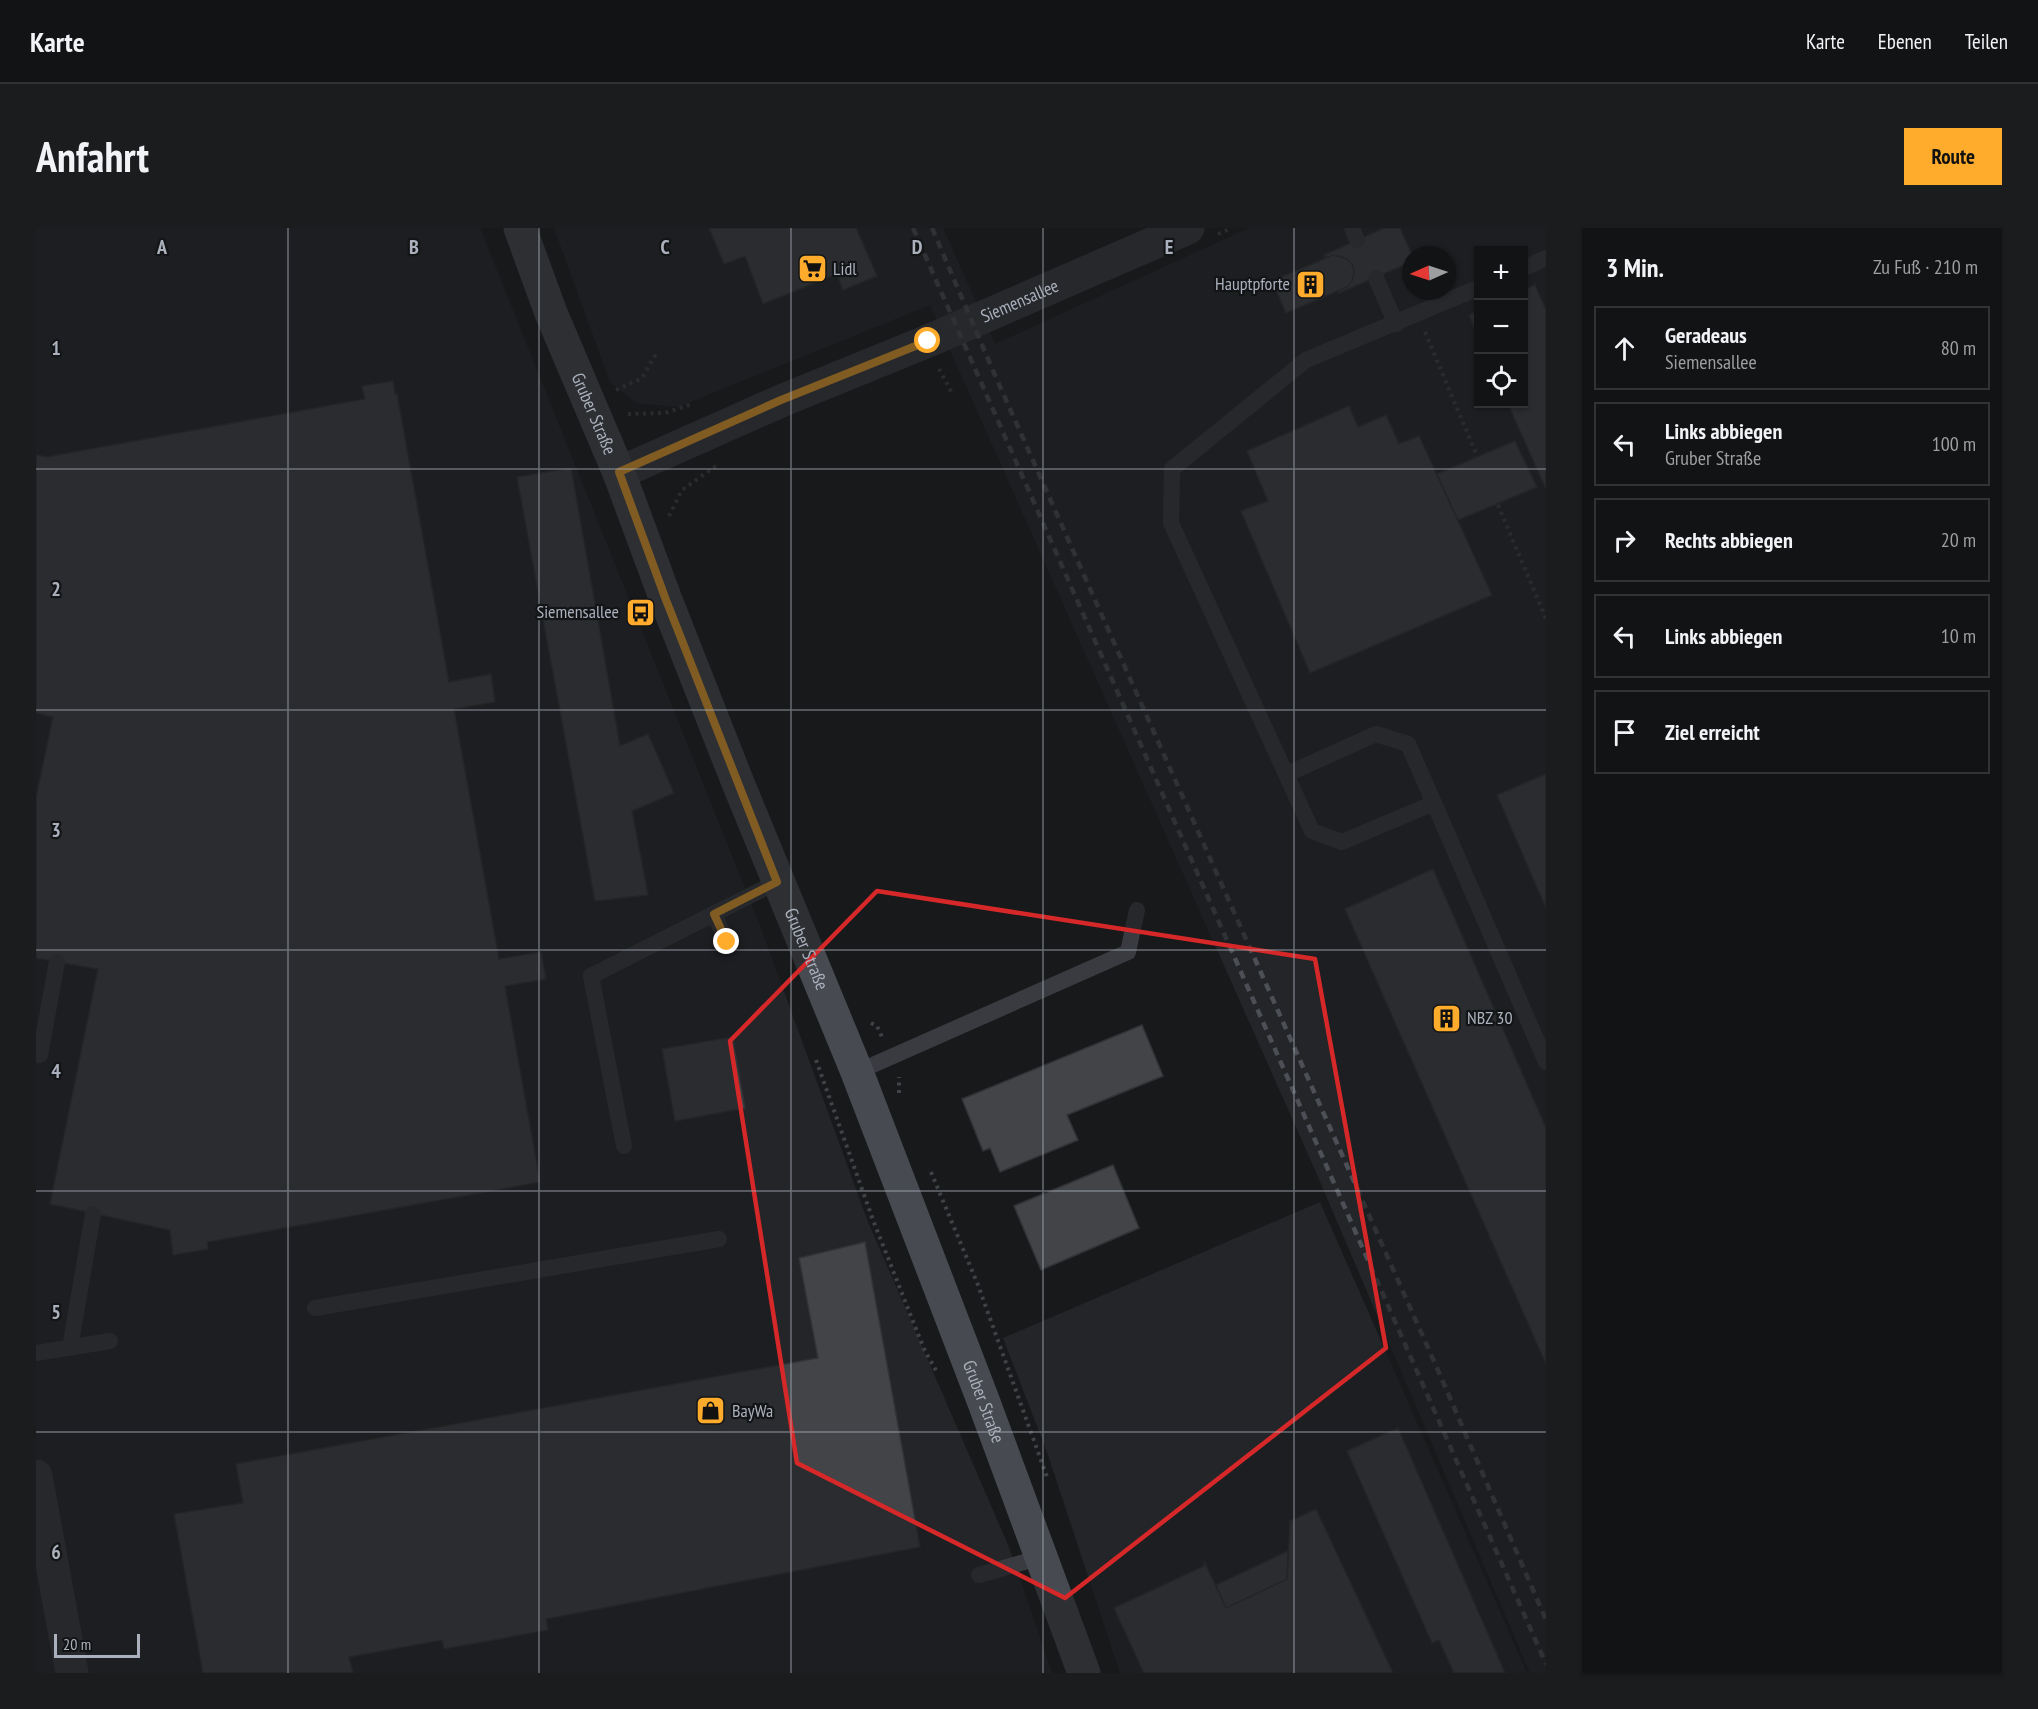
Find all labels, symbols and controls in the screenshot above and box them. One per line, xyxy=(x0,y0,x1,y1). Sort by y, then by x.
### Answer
text: Karte xyxy=(30,23,85,60)
text: Karte xyxy=(1806,28,1845,55)
text: Ebenen xyxy=(1878,28,1932,55)
text: Teilen xyxy=(1965,28,2008,55)
button: Route xyxy=(1904,128,2002,185)
text: Anfahrt xyxy=(36,129,149,184)
text: A xyxy=(156,234,168,260)
text: B xyxy=(409,234,419,260)
text: C xyxy=(660,234,670,260)
text: D xyxy=(912,234,923,260)
text: E xyxy=(1165,234,1173,260)
north arrow xyxy=(1402,246,1456,300)
map controls xyxy=(1474,246,1528,408)
button: + xyxy=(1474,246,1528,300)
text: 3 Min. xyxy=(1606,251,1664,284)
supermarket icon: Lidl xyxy=(796,253,828,285)
text: Zu Fuß · 210 m xyxy=(1873,254,1978,280)
place label: Lidl xyxy=(833,257,857,280)
building icon: Hauptpforte xyxy=(1295,268,1327,300)
place label: Hauptpforte xyxy=(1215,272,1290,295)
street label: Siemensallee xyxy=(977,274,1062,328)
button: − xyxy=(1474,300,1528,354)
text: Geradeaus xyxy=(1665,321,1747,349)
route start xyxy=(914,327,940,353)
icon: ahead xyxy=(1608,332,1641,365)
text: 1 xyxy=(51,335,61,361)
text: 80 m xyxy=(1941,335,1976,361)
text: Siemensallee xyxy=(1665,349,1757,375)
button: locate xyxy=(1474,354,1528,408)
street label: Gruber Straße xyxy=(567,369,622,458)
text: Links abbiegen xyxy=(1665,417,1782,445)
icon: left xyxy=(1608,428,1641,461)
text: 100 m xyxy=(1932,431,1976,457)
text: Gruber Straße xyxy=(1665,445,1761,471)
icon: right xyxy=(1608,524,1641,557)
text: Rechts abbiegen xyxy=(1665,526,1793,554)
text: 20 m xyxy=(1941,527,1976,553)
text: 2 xyxy=(51,576,61,602)
bus stop icon: Siemensallee xyxy=(624,596,656,628)
place label: Siemensallee xyxy=(537,600,619,623)
icon: left xyxy=(1608,620,1641,653)
text: Links abbiegen xyxy=(1665,622,1782,650)
text: 10 m xyxy=(1941,623,1976,649)
icon: arrive xyxy=(1608,716,1641,749)
text: Ziel erreicht xyxy=(1665,718,1760,746)
text: 3 xyxy=(51,817,61,843)
street label: Gruber Straße xyxy=(780,904,834,993)
route end xyxy=(713,928,739,954)
building icon: NBZ 30 xyxy=(1430,1002,1462,1034)
place label: NBZ 30 xyxy=(1467,1006,1513,1029)
text: 4 xyxy=(51,1058,61,1084)
text: 5 xyxy=(51,1299,61,1325)
street label: Gruber Straße xyxy=(958,1357,1010,1446)
shop icon: BayWa xyxy=(695,1395,727,1427)
place label: BayWa xyxy=(732,1399,773,1422)
text: 6 xyxy=(51,1539,61,1565)
scale bar xyxy=(54,1631,140,1658)
text: 20 m xyxy=(63,1634,91,1654)

